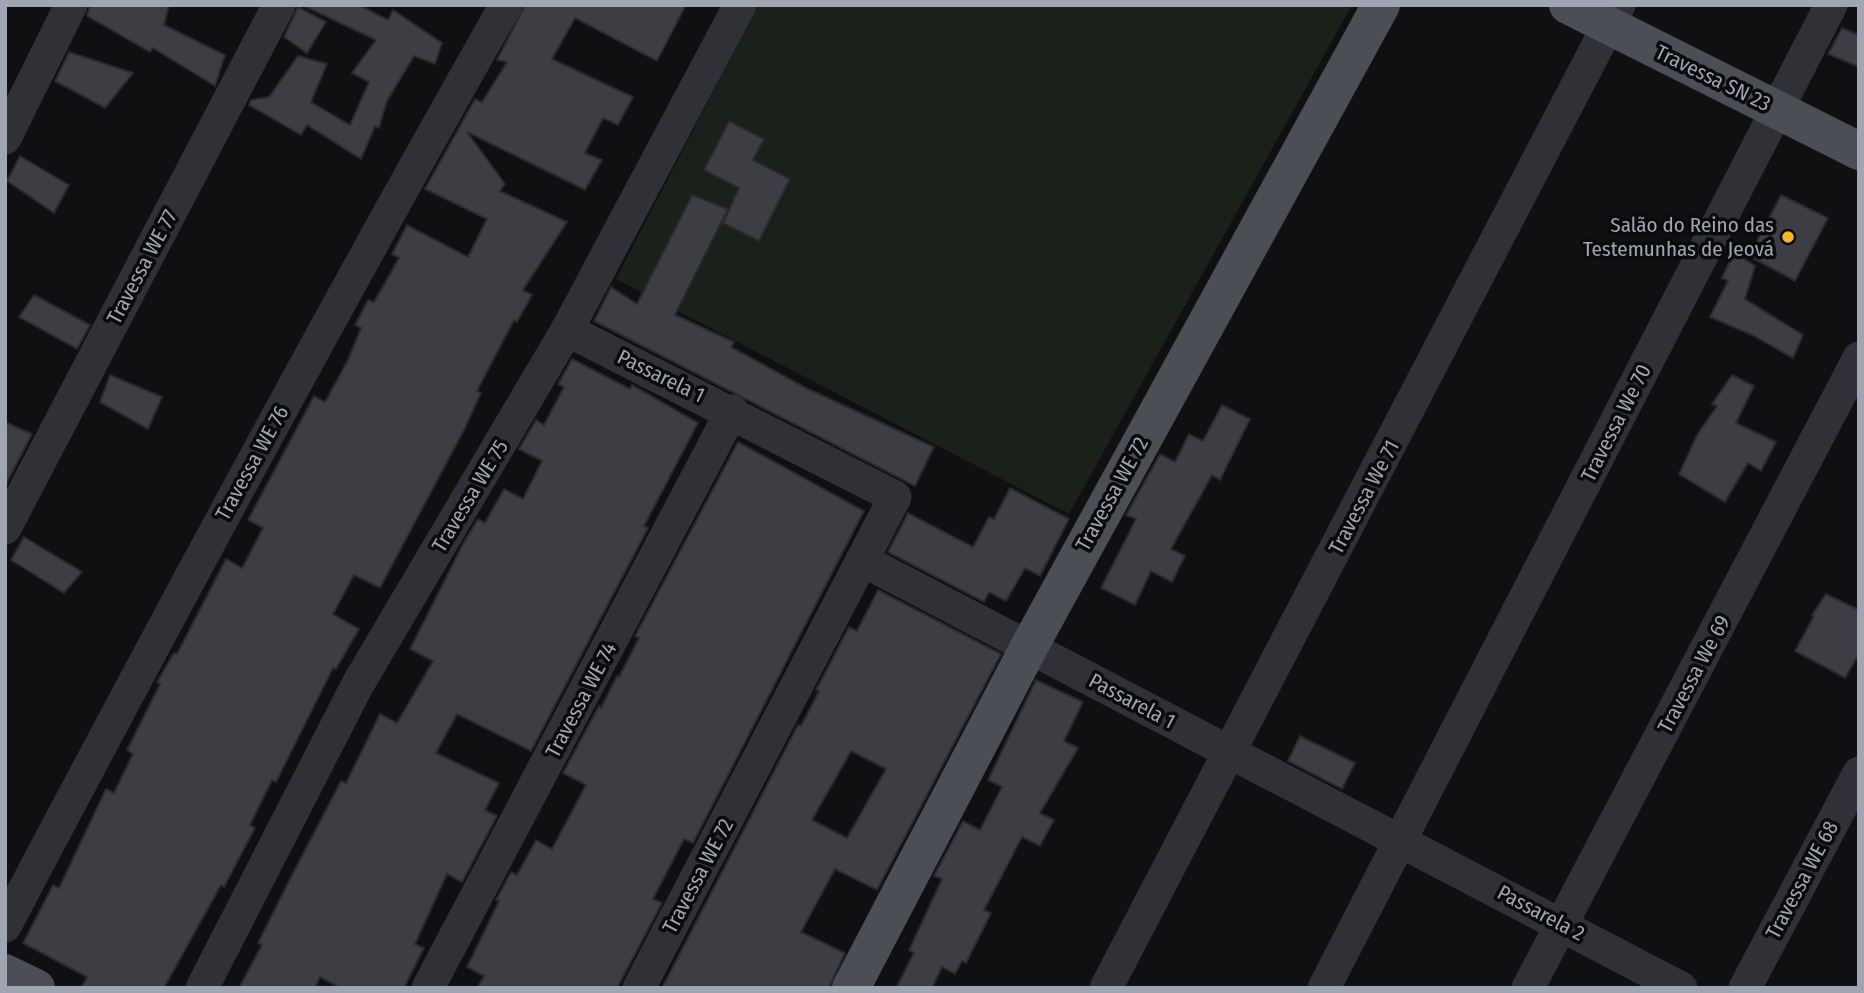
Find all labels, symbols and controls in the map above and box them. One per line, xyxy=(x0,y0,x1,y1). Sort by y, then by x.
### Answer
street label: Travessa SN 23 xyxy=(1651,39,1775,117)
street label: Travessa WE 77 xyxy=(101,205,183,329)
place label: Salão do Reino das Testemunhas de Jeová xyxy=(1583,212,1774,262)
marker: Salão do Reino das Testemunhas de Jeová xyxy=(1780,229,1796,245)
street label: Passarela 1 xyxy=(613,344,709,408)
street label: Travessa We 70 xyxy=(1575,360,1657,486)
street label: Travessa WE 76 xyxy=(210,401,294,525)
street label: Travessa WE 72 xyxy=(1070,432,1154,556)
street label: Travessa WE 75 xyxy=(426,435,514,557)
street label: Travessa We 71 xyxy=(1323,436,1405,558)
street label: Travessa We 69 xyxy=(1652,611,1736,737)
street label: Travessa WE 74 xyxy=(540,638,622,762)
street label: Passarela 1 xyxy=(1084,667,1180,735)
street label: Travessa WE 72 xyxy=(657,814,739,938)
street label: Travessa WE 68 xyxy=(1760,817,1844,943)
street label: Passarela 2 xyxy=(1493,879,1589,947)

